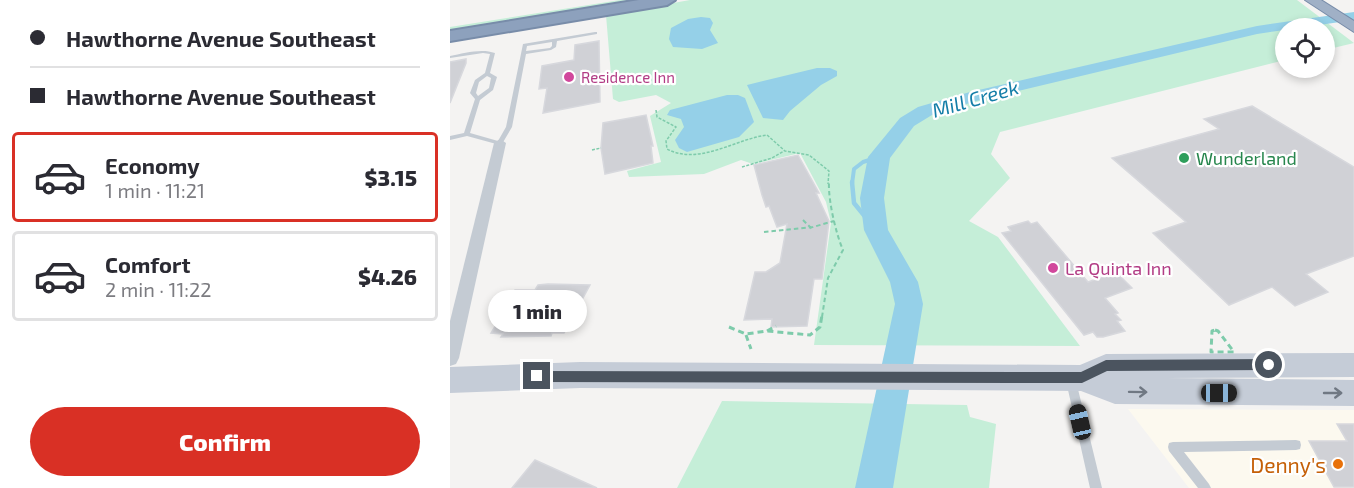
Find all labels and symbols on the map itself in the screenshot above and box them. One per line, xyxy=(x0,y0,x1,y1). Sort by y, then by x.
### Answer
place label: Residence Inn xyxy=(581,68,675,86)
marker: Residence Inn xyxy=(562,70,576,84)
water label: Mill Creek xyxy=(929,74,1021,122)
place label: Wunderland xyxy=(1196,147,1297,169)
marker: Wunderland xyxy=(1177,151,1191,165)
place label: La Quinta Inn xyxy=(1065,257,1172,279)
marker: La Quinta Inn xyxy=(1046,261,1060,275)
callout: 1 min xyxy=(488,289,586,331)
route start xyxy=(1255,351,1282,378)
route end xyxy=(523,362,550,389)
car xyxy=(1201,384,1237,402)
one-way arrow xyxy=(1127,386,1147,397)
one-way arrow xyxy=(1322,387,1342,399)
car xyxy=(1067,402,1093,442)
place label: Denny's xyxy=(1250,452,1326,477)
marker: Denny's xyxy=(1331,457,1345,471)

